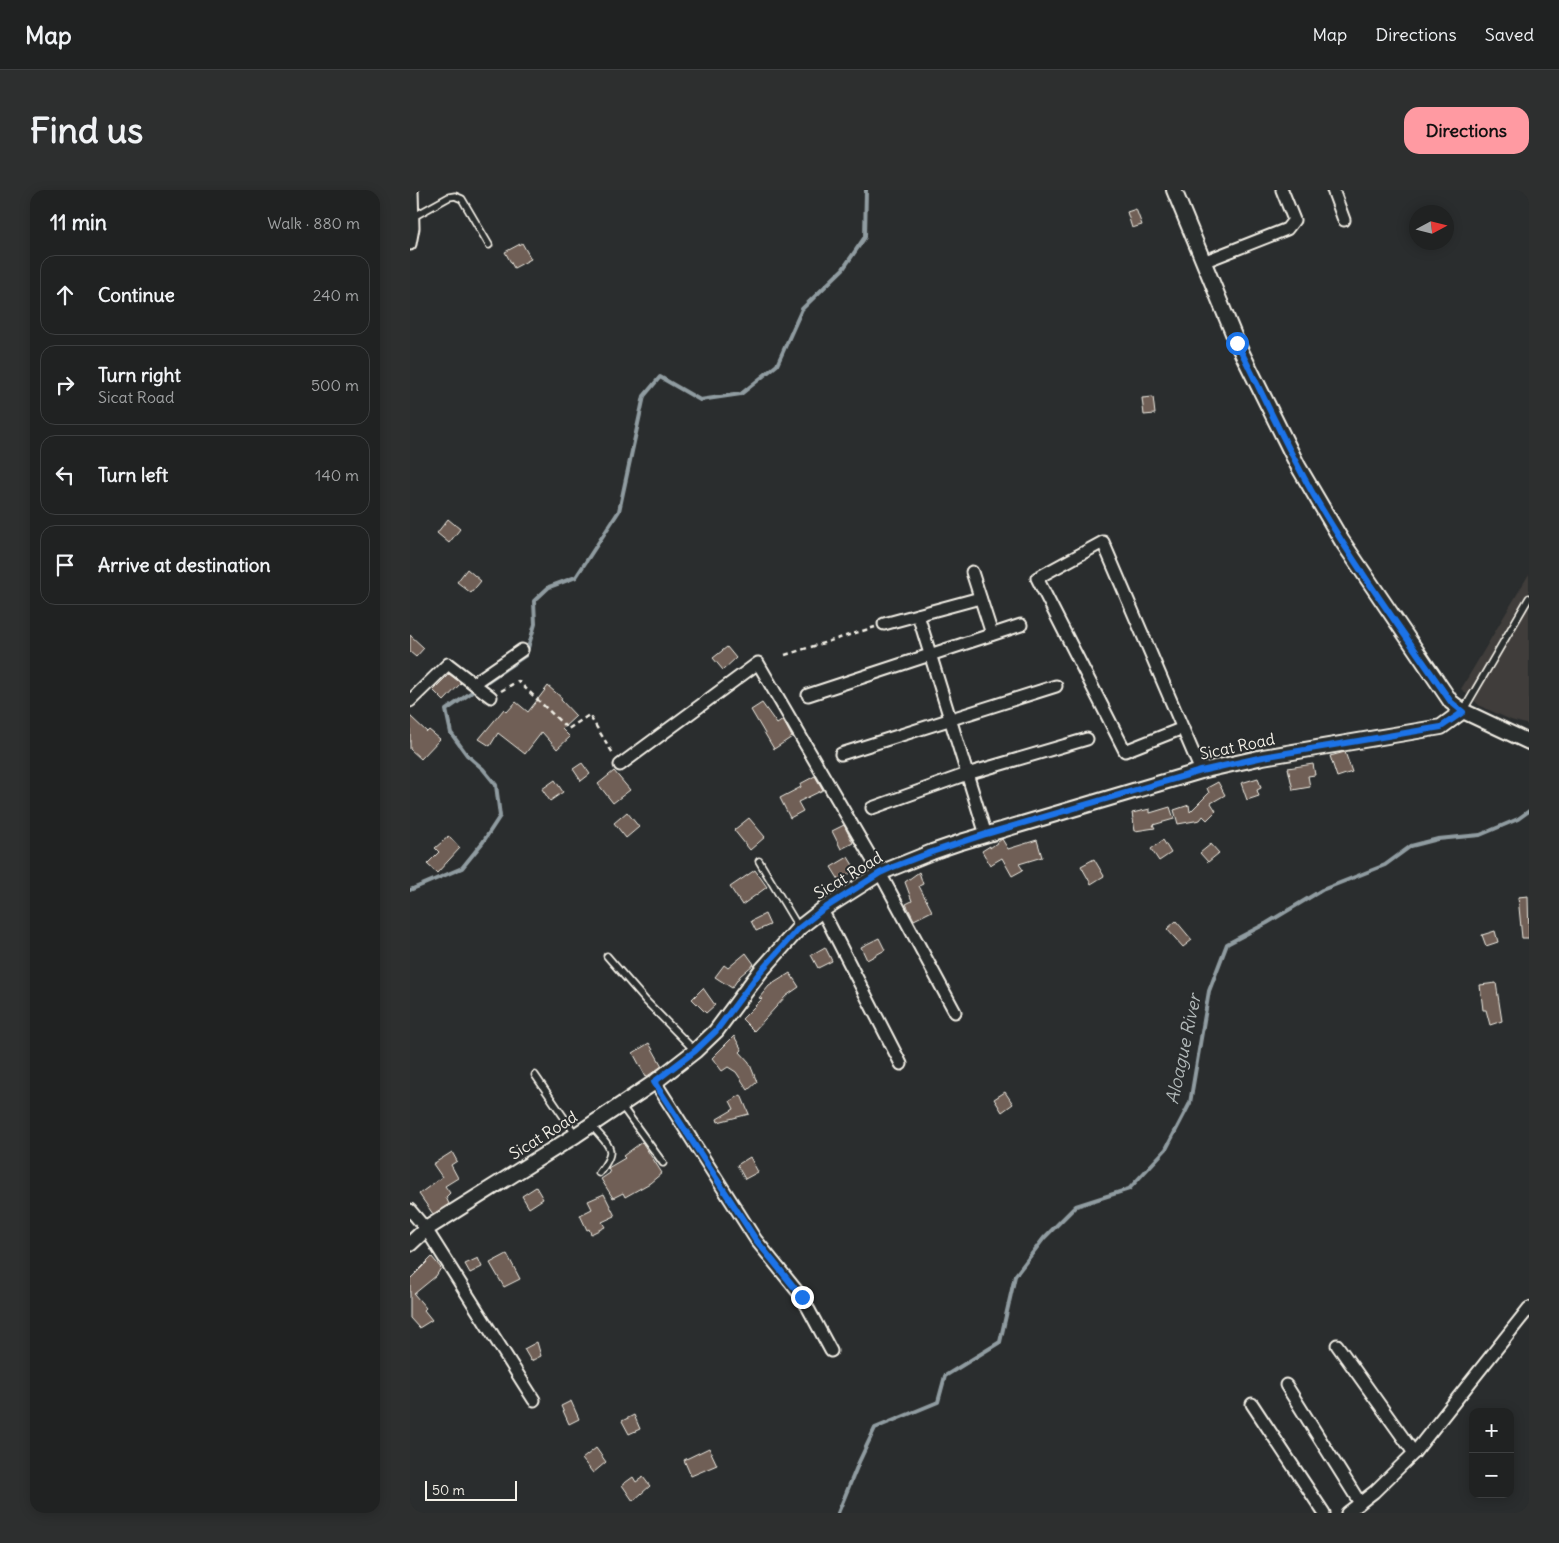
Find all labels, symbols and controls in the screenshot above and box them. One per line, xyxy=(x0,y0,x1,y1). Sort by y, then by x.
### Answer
text: Map xyxy=(25,20,72,50)
text: Map xyxy=(1312,23,1347,46)
text: Directions xyxy=(1375,23,1457,46)
text: Saved xyxy=(1485,23,1534,46)
button: Directions xyxy=(1404,107,1529,154)
text: Find us xyxy=(30,108,143,152)
north arrow xyxy=(1409,205,1454,250)
text: 11 min xyxy=(50,209,107,236)
text: Walk · 880 m xyxy=(267,213,360,233)
icon: ahead xyxy=(51,281,79,309)
text: Continue xyxy=(98,283,175,307)
text: 240 m xyxy=(313,285,359,305)
route start xyxy=(1226,332,1249,355)
text: Turn right xyxy=(98,363,181,387)
icon: right xyxy=(51,371,79,399)
text: 500 m xyxy=(311,375,359,395)
text: Sicat Road xyxy=(98,387,174,407)
icon: left xyxy=(51,461,79,489)
text: Turn left xyxy=(98,463,168,487)
text: 140 m xyxy=(315,465,359,485)
icon: arrive xyxy=(51,551,79,579)
text: Arrive at destination xyxy=(98,553,271,577)
street label: Sicat Road xyxy=(1198,728,1276,764)
street label: Sicat Road xyxy=(810,847,886,903)
water label: Aloague River xyxy=(1160,989,1206,1106)
street label: Sicat Road xyxy=(505,1106,581,1164)
route end xyxy=(791,1286,814,1309)
map controls xyxy=(1469,1408,1514,1498)
button: + xyxy=(1469,1408,1514,1453)
button: − xyxy=(1469,1453,1514,1498)
scale bar xyxy=(425,1478,518,1501)
text: 50 m xyxy=(432,1481,465,1499)

